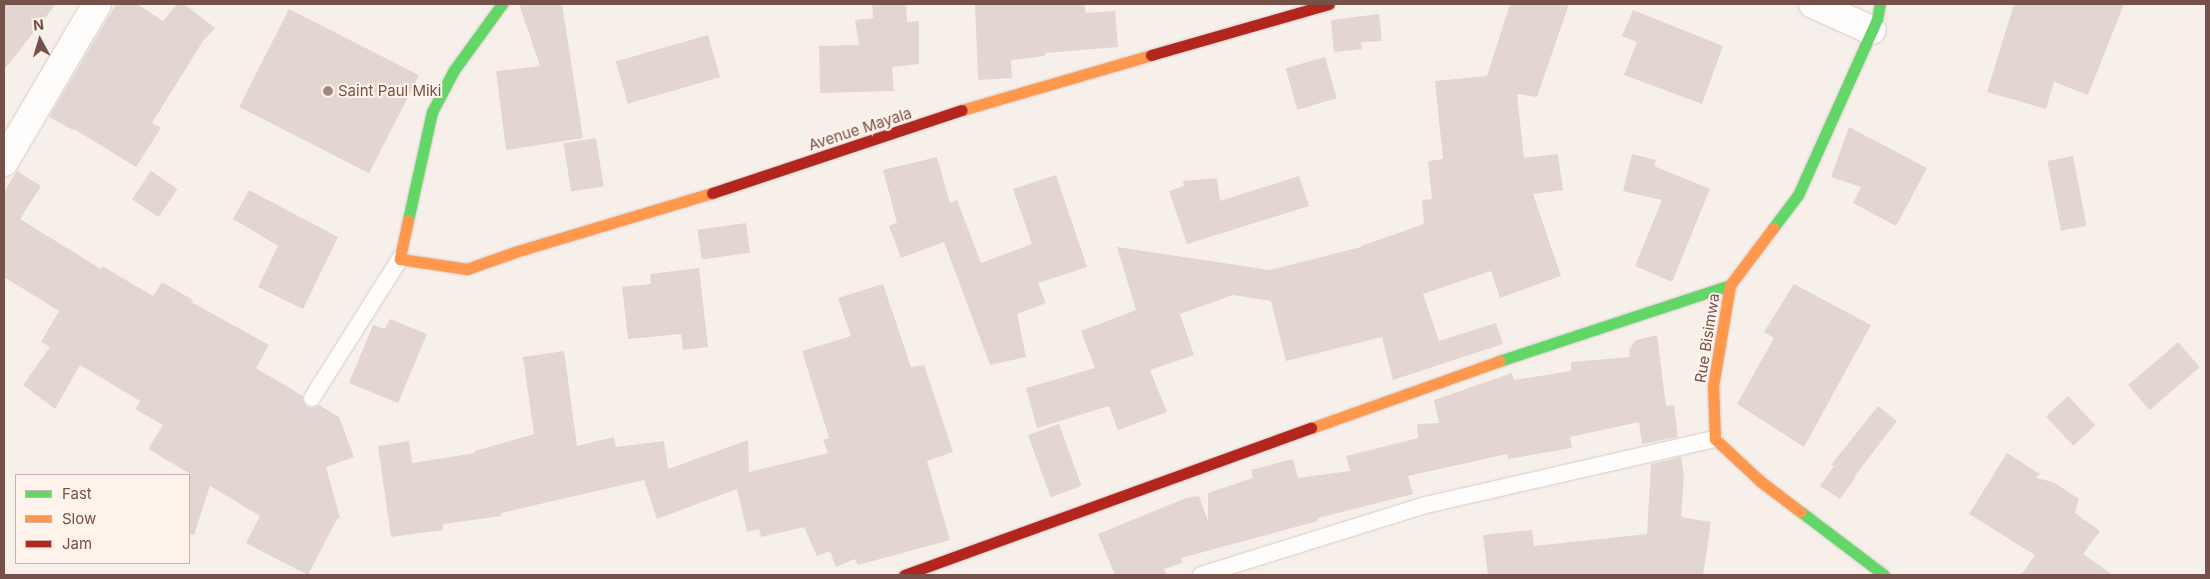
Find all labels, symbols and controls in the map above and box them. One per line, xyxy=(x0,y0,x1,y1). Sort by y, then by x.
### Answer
north arrow xyxy=(15,15,65,65)
text: N xyxy=(32,16,45,34)
place label: Saint Paul Miki xyxy=(338,82,441,100)
marker: Saint Paul Miki xyxy=(322,85,334,97)
street label: Avenue Mayala xyxy=(806,104,914,154)
street label: Rue Bisimwa xyxy=(1691,292,1723,384)
legend xyxy=(15,474,190,564)
text: Fast xyxy=(62,484,92,503)
text: Slow xyxy=(62,509,96,528)
text: Jam xyxy=(62,534,92,553)

